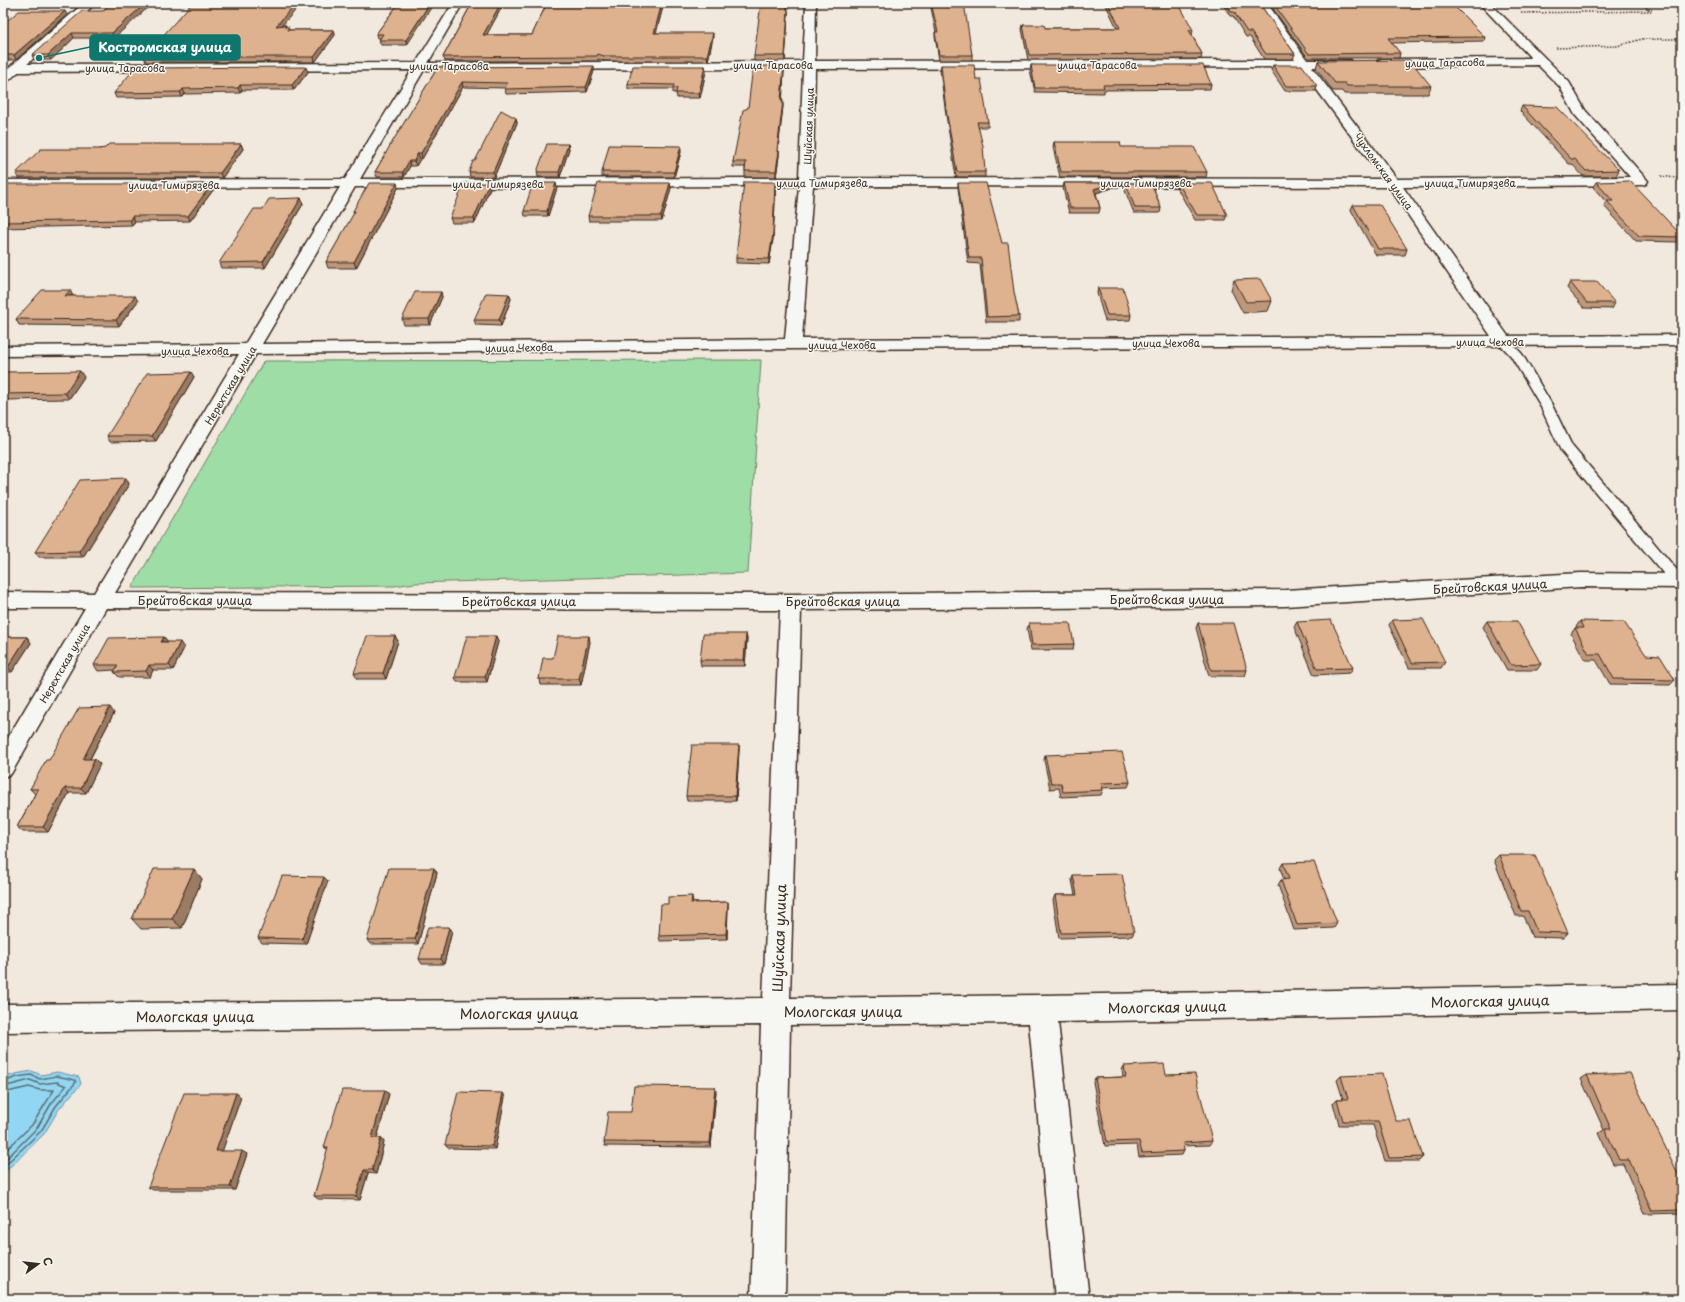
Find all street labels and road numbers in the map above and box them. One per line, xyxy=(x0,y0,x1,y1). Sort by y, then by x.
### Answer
street label: улица Тарасова xyxy=(1405,54,1486,70)
street label: улица Тарасова xyxy=(733,57,814,72)
street label: улица Тарасова xyxy=(1057,57,1138,72)
street label: улица Тарасова xyxy=(409,58,490,73)
street label: улица Тарасова xyxy=(85,60,166,75)
street label: Шуйская улица xyxy=(799,86,817,165)
street label: Чухломская улица xyxy=(1350,129,1417,214)
street label: улица Тимирязева xyxy=(776,175,869,190)
street label: улица Тимирязева xyxy=(1100,175,1193,190)
street label: улица Тимирязева xyxy=(1424,175,1517,190)
street label: улица Тимирязева xyxy=(452,176,545,191)
street label: улица Тимирязева xyxy=(128,177,221,192)
street label: улица Чехова xyxy=(1456,334,1525,349)
street label: улица Чехова xyxy=(1132,335,1201,350)
street label: улица Чехова xyxy=(808,337,877,352)
street label: улица Чехова xyxy=(485,339,554,355)
street label: Нерехтская улица xyxy=(200,342,260,427)
street label: улица Чехова xyxy=(161,343,230,358)
street label: Брейтовская улица xyxy=(1432,574,1548,598)
street label: Брейтовская улица xyxy=(1110,590,1225,608)
street label: Брейтовская улица xyxy=(138,591,253,609)
street label: Брейтовская улица xyxy=(462,592,577,610)
street label: Брейтовская улица xyxy=(786,592,901,610)
street label: Нерехтская улица xyxy=(35,620,93,706)
street label: Шуйская улица xyxy=(767,883,791,992)
street label: Мологская улица xyxy=(1430,989,1550,1013)
street label: Мологская улица xyxy=(1107,995,1227,1019)
street label: Мологская улица xyxy=(784,1001,903,1022)
street label: Мологская улица xyxy=(460,1003,579,1024)
street label: Мологская улица xyxy=(136,1006,255,1027)

